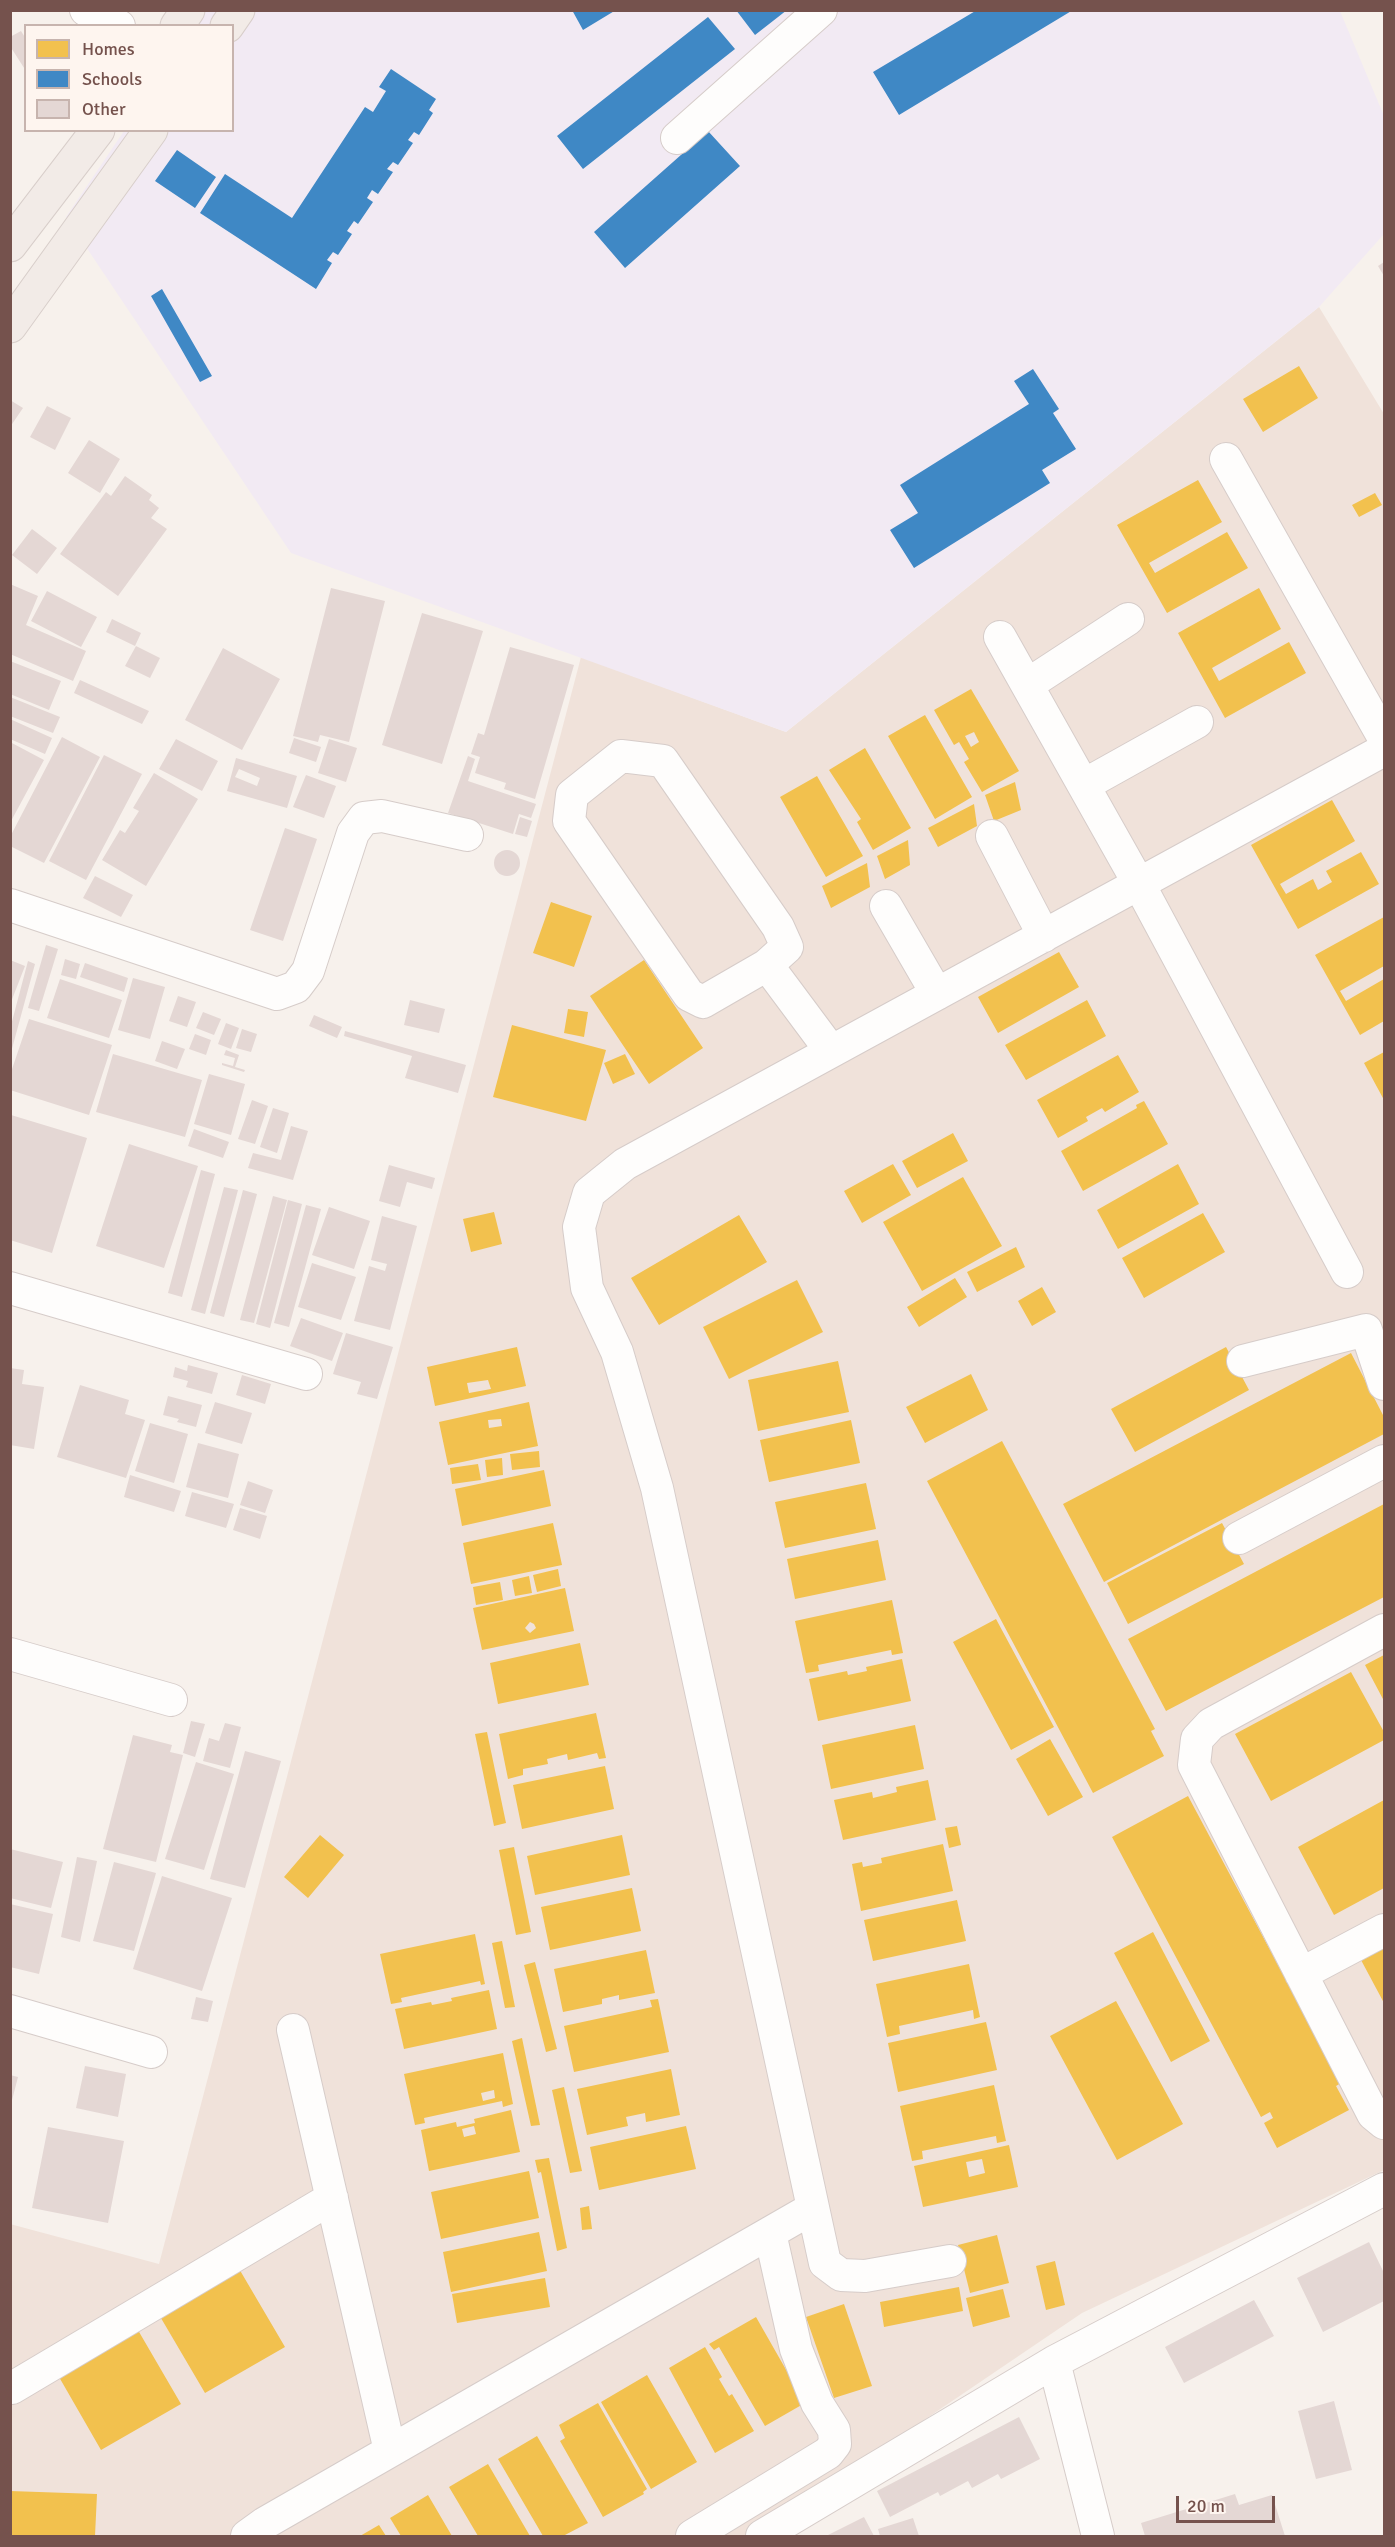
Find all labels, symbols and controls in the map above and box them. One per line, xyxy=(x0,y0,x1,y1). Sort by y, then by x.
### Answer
legend xyxy=(24,24,234,132)
text: Homes xyxy=(82,38,135,60)
text: Schools xyxy=(82,68,142,90)
text: Other xyxy=(82,98,126,120)
scale bar xyxy=(1179,2484,1278,2522)
text: 20 m xyxy=(1187,2495,1225,2517)

